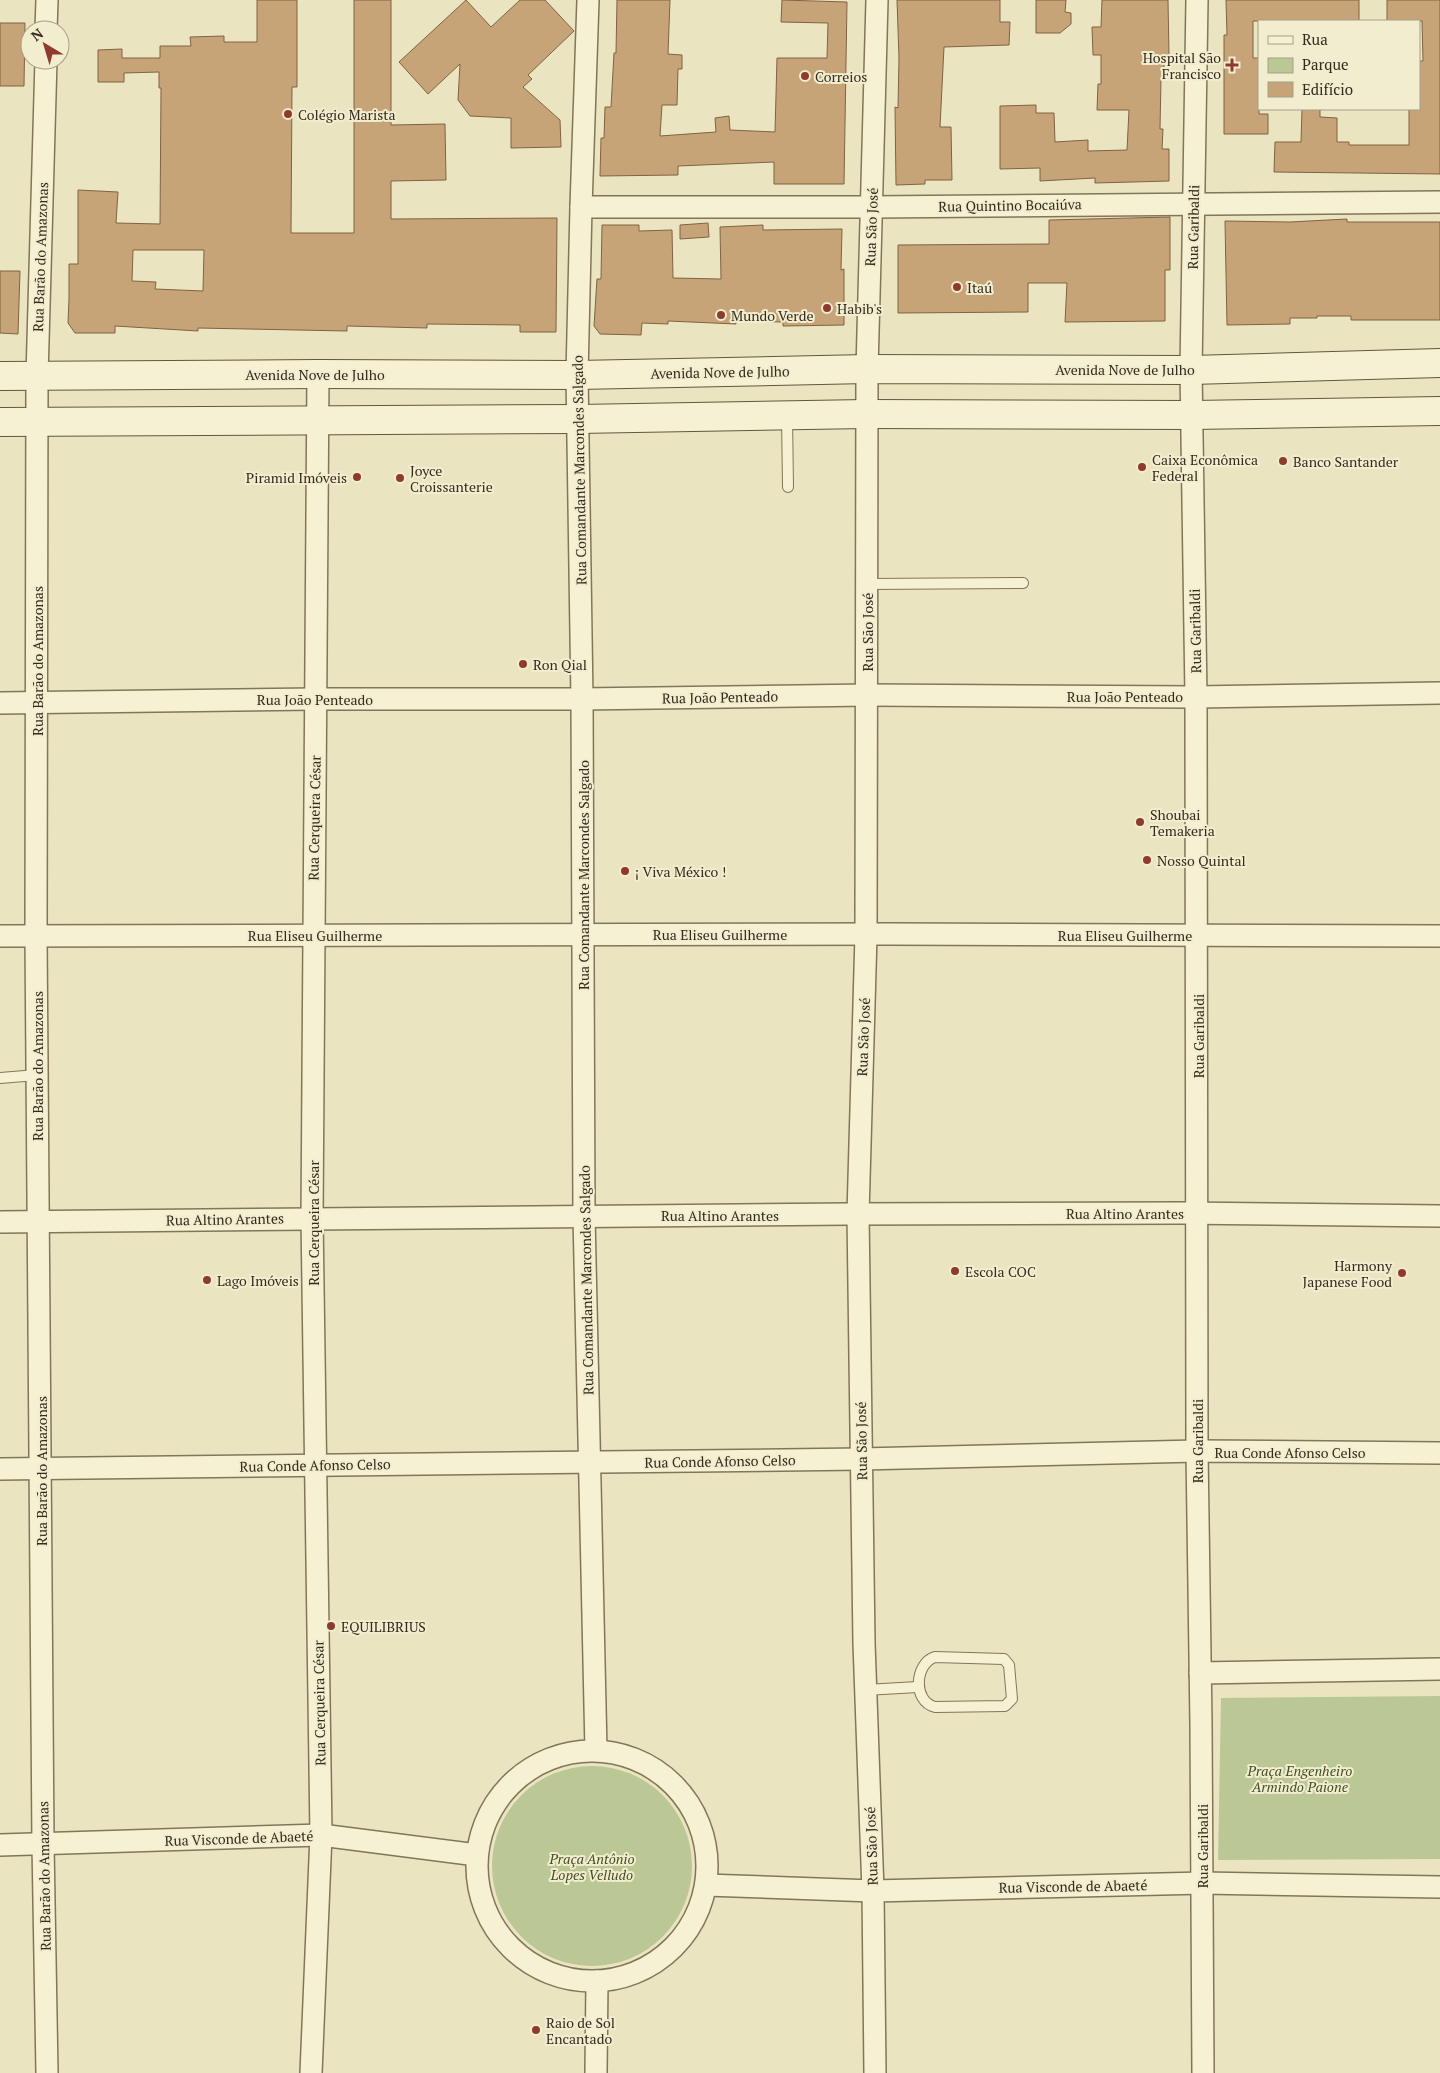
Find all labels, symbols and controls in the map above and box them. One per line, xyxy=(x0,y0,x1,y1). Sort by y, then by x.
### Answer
north arrow xyxy=(20,20,70,70)
legend xyxy=(1258,20,1420,110)
text: N xyxy=(27,23,47,45)
text: Rua xyxy=(1302,29,1328,49)
place label: Hospital São Francisco xyxy=(1143,48,1221,83)
text: Parque xyxy=(1302,54,1349,74)
marker: Hospital São Francisco xyxy=(1225,58,1239,72)
place label: Correios xyxy=(815,67,867,86)
marker: Correios xyxy=(799,70,811,82)
text: Edifício xyxy=(1302,79,1353,99)
place label: Colégio Marista xyxy=(298,105,396,124)
marker: Colégio Marista xyxy=(282,108,294,120)
street label: Rua Barão do Amazonas xyxy=(28,182,52,332)
street label: Rua Garibaldi xyxy=(1183,185,1203,269)
street label: Rua São José xyxy=(860,187,882,267)
street label: Rua Quintino Bocaiúva xyxy=(938,194,1082,216)
place label: Itaú xyxy=(967,278,992,297)
marker: Itaú xyxy=(951,281,963,293)
place label: Habib's xyxy=(837,299,882,318)
marker: Habib's xyxy=(821,302,833,314)
place label: Mundo Verde xyxy=(731,306,814,325)
marker: Mundo Verde xyxy=(715,309,727,321)
street label: Rua Comandante Marcondes Salgado xyxy=(567,355,591,585)
street label: Avenida Nove de Julho xyxy=(1055,360,1195,379)
street label: Avenida Nove de Julho xyxy=(650,361,790,383)
street label: Avenida Nove de Julho xyxy=(245,365,385,384)
place label: Caixa Econômica Federal xyxy=(1152,450,1258,485)
place label: Banco Santander xyxy=(1293,452,1399,471)
marker: Banco Santander xyxy=(1277,455,1289,467)
place label: Joyce Croissanterie xyxy=(410,461,493,496)
marker: Caixa Econômica Federal xyxy=(1136,461,1148,473)
place label: Piramid Imóveis xyxy=(246,468,347,487)
marker: Piramid Imóveis xyxy=(351,471,363,483)
marker: Joyce Croissanterie xyxy=(394,472,406,484)
street label: Rua Barão do Amazonas xyxy=(28,586,47,736)
street label: Rua Garibaldi xyxy=(1185,589,1205,673)
street label: Rua São José xyxy=(858,593,877,671)
place label: Ron Qial xyxy=(533,655,587,674)
marker: Ron Qial xyxy=(517,658,529,670)
street label: Rua João Penteado xyxy=(662,686,779,708)
street label: Rua João Penteado xyxy=(1067,687,1183,706)
street label: Rua João Penteado xyxy=(257,690,373,709)
street label: Rua Cerqueira César xyxy=(303,754,325,881)
street label: Rua Comandante Marcondes Salgado xyxy=(574,760,593,990)
place label: Shoubai Temakeria xyxy=(1150,805,1215,840)
marker: Shoubai Temakeria xyxy=(1134,816,1146,828)
place label: Nosso Quintal xyxy=(1157,851,1246,870)
marker: Nosso Quintal xyxy=(1141,854,1153,866)
place label: ¡ Viva México ! xyxy=(635,862,726,881)
marker: ¡ Viva México ! xyxy=(619,865,631,877)
street label: Rua Eliseu Guilherme xyxy=(653,925,787,944)
street label: Rua Eliseu Guilherme xyxy=(248,926,382,945)
street label: Rua Eliseu Guilherme xyxy=(1058,926,1192,945)
street label: Rua Barão do Amazonas xyxy=(28,991,47,1141)
street label: Rua Garibaldi xyxy=(1189,994,1208,1078)
street label: Rua São José xyxy=(852,997,874,1077)
street label: Rua Cerqueira César xyxy=(304,1160,323,1286)
street label: Rua Comandante Marcondes Salgado xyxy=(574,1165,598,1395)
street label: Rua Altino Arantes xyxy=(1066,1204,1184,1223)
street label: Rua Altino Arantes xyxy=(661,1206,779,1225)
street label: Rua Altino Arantes xyxy=(166,1208,284,1230)
place label: Harmony Japanese Food xyxy=(1302,1256,1393,1291)
place label: Escola COC xyxy=(965,1262,1036,1281)
marker: Escola COC xyxy=(949,1265,961,1277)
marker: Harmony Japanese Food xyxy=(1396,1267,1408,1279)
place label: Lago Imóveis xyxy=(217,1271,299,1290)
marker: Lago Imóveis xyxy=(201,1274,213,1286)
street label: Rua Barão do Amazonas xyxy=(32,1396,51,1546)
street label: Rua Garibaldi xyxy=(1188,1399,1207,1483)
street label: Rua São José xyxy=(851,1401,871,1481)
street label: Rua Conde Afonso Celso xyxy=(1214,1443,1366,1462)
street label: Rua Conde Afonso Celso xyxy=(644,1450,796,1472)
street label: Rua Conde Afonso Celso xyxy=(239,1454,391,1476)
place label: EQUILIBRIUS xyxy=(341,1617,426,1636)
marker: EQUILIBRIUS xyxy=(325,1620,337,1632)
street label: Rua Cerqueira César xyxy=(308,1639,330,1766)
park label: Praça Engenheiro Armindo Paione xyxy=(1247,1761,1352,1796)
street label: Rua Barão do Amazonas xyxy=(33,1801,55,1951)
street label: Rua Garibaldi xyxy=(1193,1804,1212,1888)
street label: Rua São José xyxy=(860,1806,882,1886)
street label: Rua Visconde de Abaeté xyxy=(164,1826,314,1850)
park label: Praça Antônio Lopes Velludo xyxy=(548,1849,635,1884)
street label: Rua Visconde de Abaeté xyxy=(998,1875,1148,1897)
place label: Raio de Sol Encantado xyxy=(546,2013,615,2048)
marker: Raio de Sol Encantado xyxy=(530,2024,542,2036)

